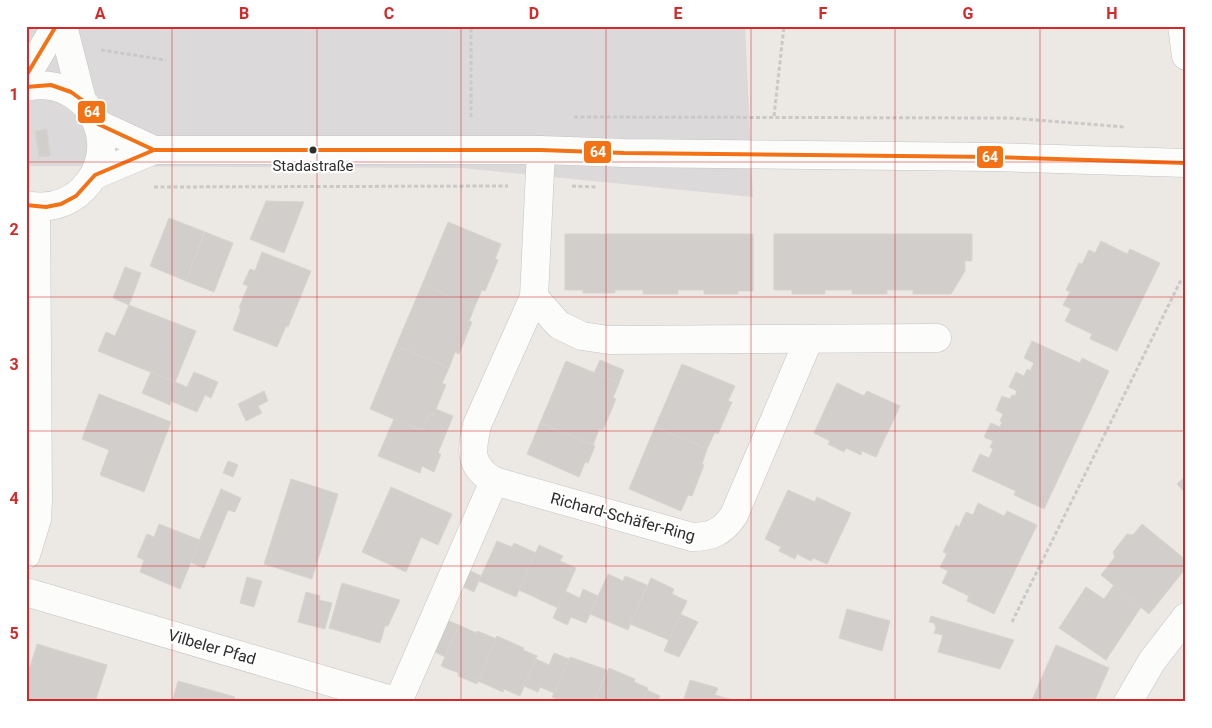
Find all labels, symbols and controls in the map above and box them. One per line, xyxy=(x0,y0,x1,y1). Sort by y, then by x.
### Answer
text: A xyxy=(95,4,106,23)
text: B xyxy=(239,4,249,23)
text: C xyxy=(384,4,394,23)
text: D xyxy=(529,4,539,23)
text: E xyxy=(674,4,683,23)
text: F xyxy=(819,4,828,23)
text: G xyxy=(963,4,974,23)
text: H xyxy=(1106,4,1118,23)
text: 1 xyxy=(9,85,19,104)
line badge: 64 xyxy=(77,100,106,124)
text: 64 xyxy=(84,104,100,120)
line badge: 64 xyxy=(583,140,612,164)
text: 64 xyxy=(590,144,606,160)
marker: Stadastraße xyxy=(308,145,318,155)
line badge: 64 xyxy=(976,145,1004,169)
text: 64 xyxy=(982,149,998,165)
place label: Stadastraße xyxy=(272,157,354,175)
text: 2 xyxy=(9,220,19,239)
text: 3 xyxy=(9,355,19,374)
text: 4 xyxy=(9,489,19,508)
street label: Richard-Schäfer-Ring xyxy=(549,489,697,545)
text: 5 xyxy=(9,624,19,643)
street label: Vilbeler Pfad xyxy=(166,625,258,669)

